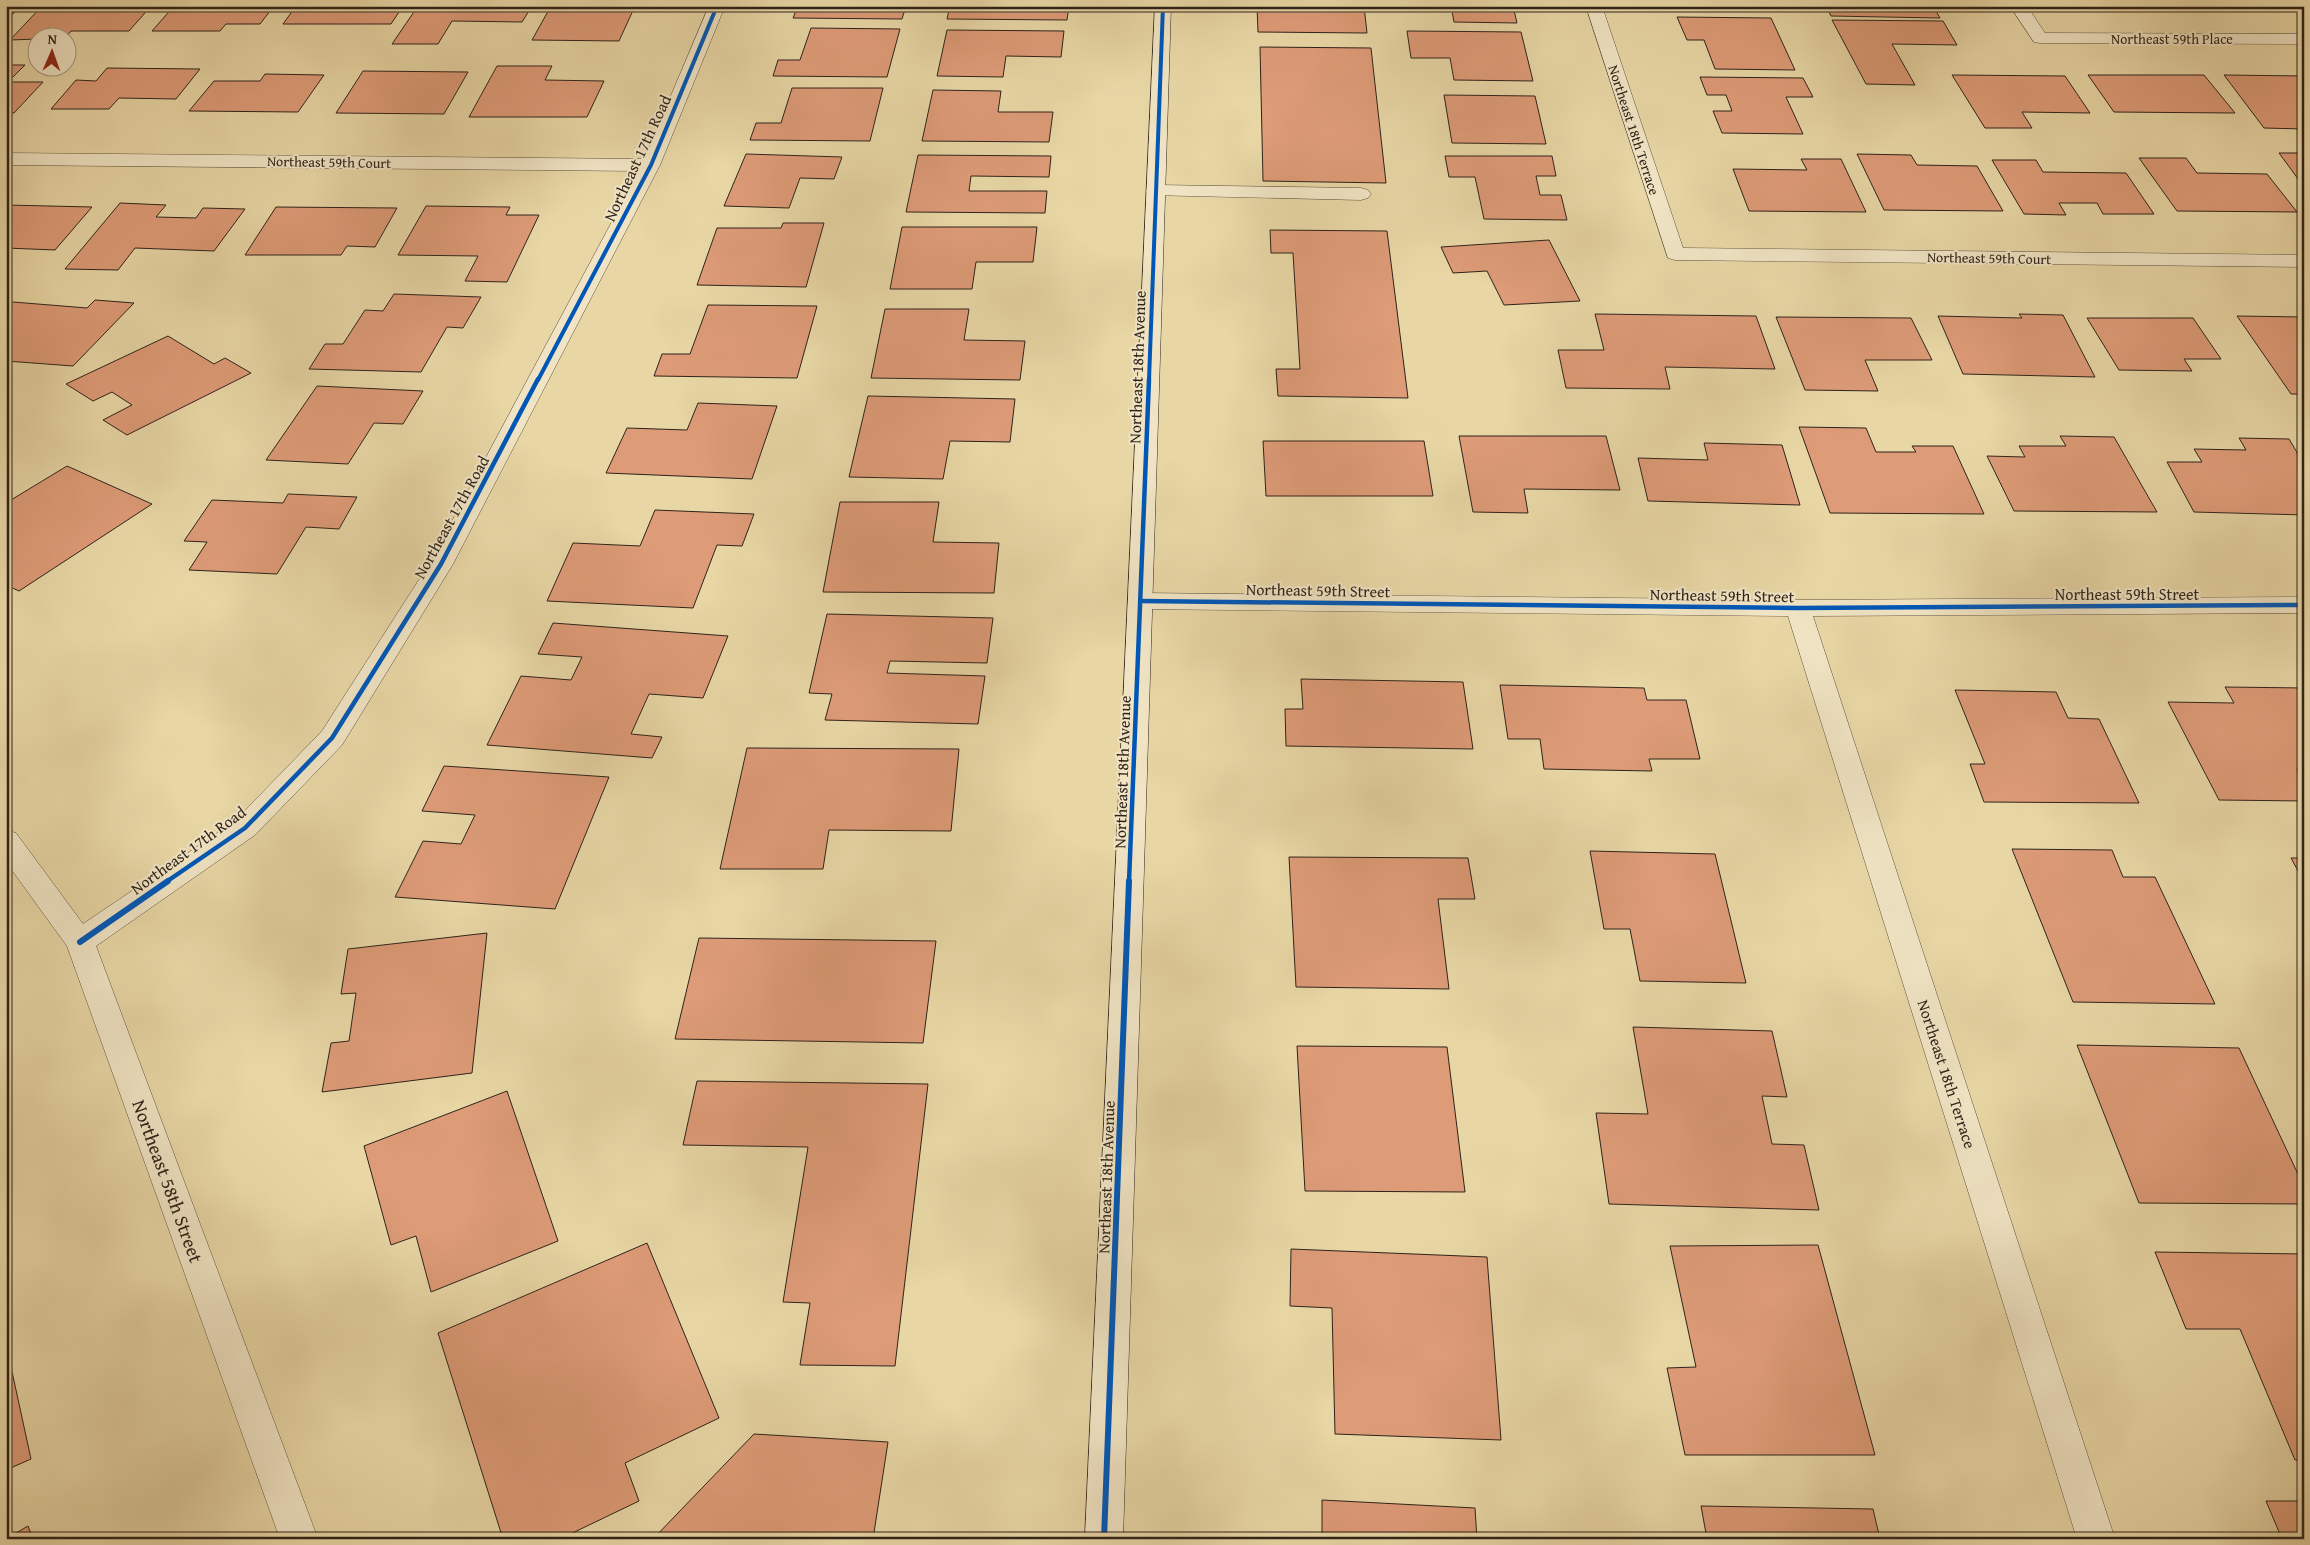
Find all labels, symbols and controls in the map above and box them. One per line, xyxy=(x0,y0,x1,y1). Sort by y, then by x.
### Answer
north arrow xyxy=(28,28,78,78)
text: N xyxy=(47,29,58,49)
street label: Northeast 59th Place xyxy=(2111,29,2233,49)
street label: Northeast 18th Terrace xyxy=(1604,62,1665,198)
street label: Northeast 17th Road xyxy=(597,90,677,225)
street label: Northeast 59th Court xyxy=(267,151,391,173)
street label: Northeast 59th Court xyxy=(1927,247,2051,269)
street label: Northeast 18th Avenue xyxy=(1122,290,1152,444)
street label: Northeast 17th Road xyxy=(407,451,495,583)
street label: Northeast 59th Street xyxy=(1246,577,1391,603)
street label: Northeast 59th Street xyxy=(1650,582,1795,608)
street label: Northeast 59th Street xyxy=(2055,582,2200,606)
street label: Northeast 18th Avenue xyxy=(1107,695,1137,849)
street label: Northeast 17th Road xyxy=(125,800,251,900)
street label: Northeast 18th Terrace xyxy=(1912,997,1982,1151)
street label: Northeast 58th Street xyxy=(126,1096,211,1267)
street label: Northeast 18th Avenue xyxy=(1091,1100,1121,1254)

